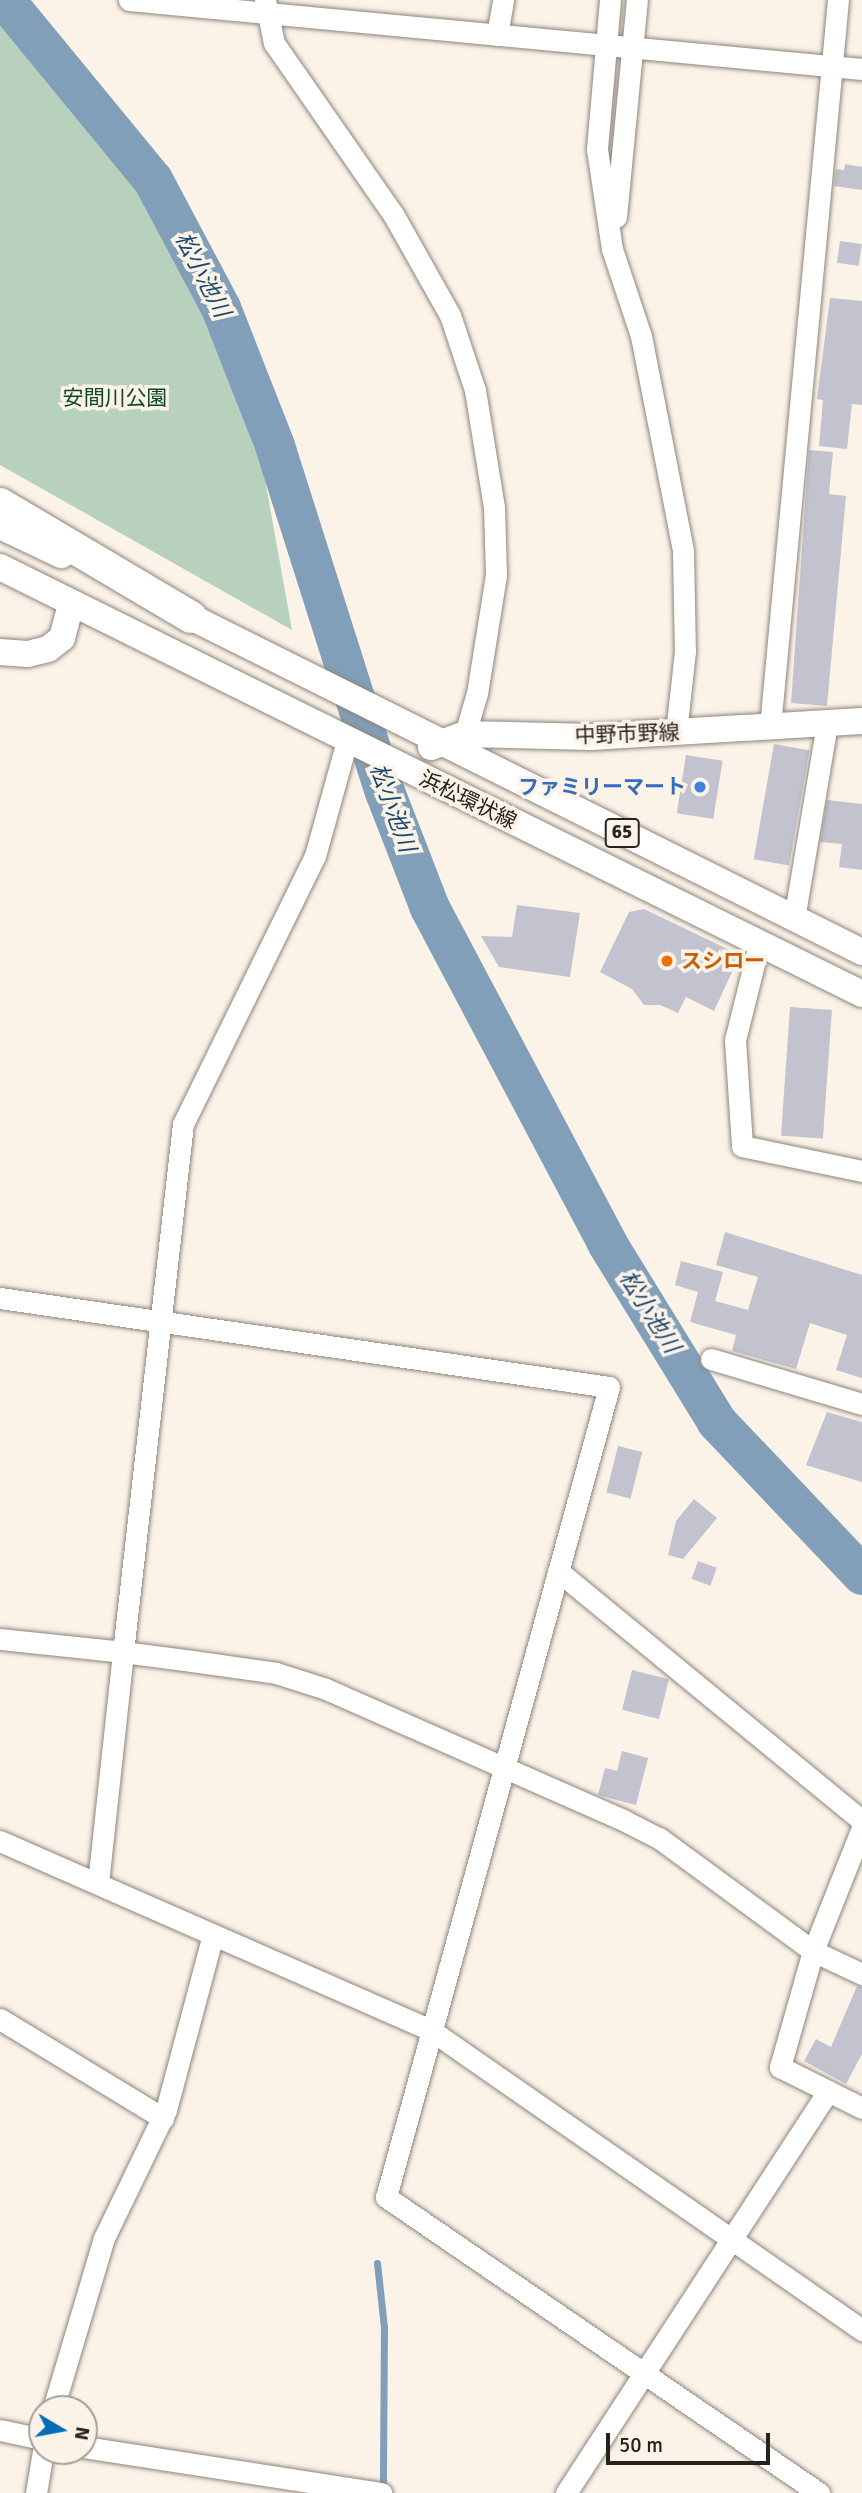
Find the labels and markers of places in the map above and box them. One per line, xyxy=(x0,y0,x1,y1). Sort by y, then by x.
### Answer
place label: ファミリーマート xyxy=(518,774,686,800)
marker: ファミリーマート xyxy=(692,779,708,795)
place label: スシロー xyxy=(681,948,765,974)
marker: スシロー xyxy=(659,953,675,969)

